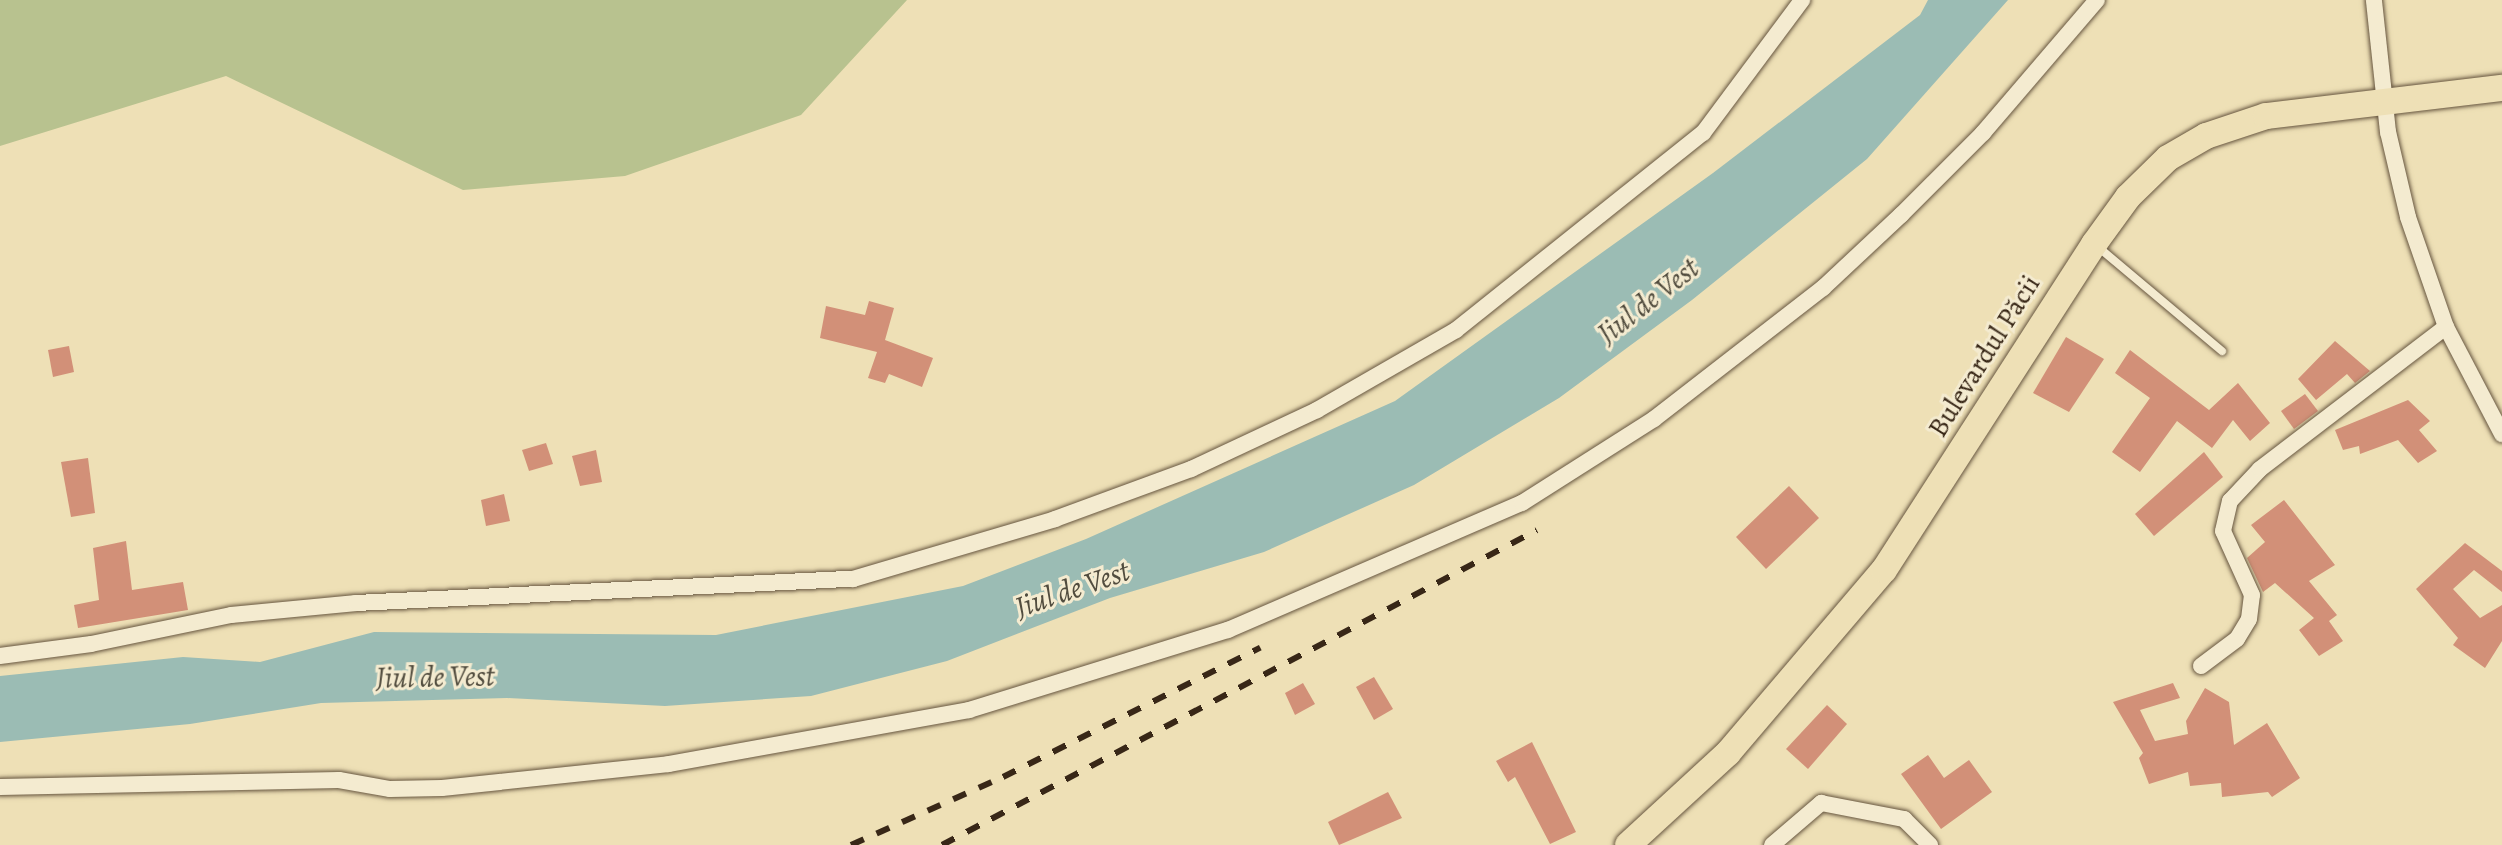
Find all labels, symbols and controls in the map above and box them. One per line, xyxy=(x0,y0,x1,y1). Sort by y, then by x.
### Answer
water label: Jiul de Vest xyxy=(1590,250,1706,352)
street label: Bulevardul Păcii xyxy=(1921,269,2047,443)
water label: Jiul de Vest xyxy=(1010,553,1134,625)
water label: Jiul de Vest xyxy=(375,658,495,696)

